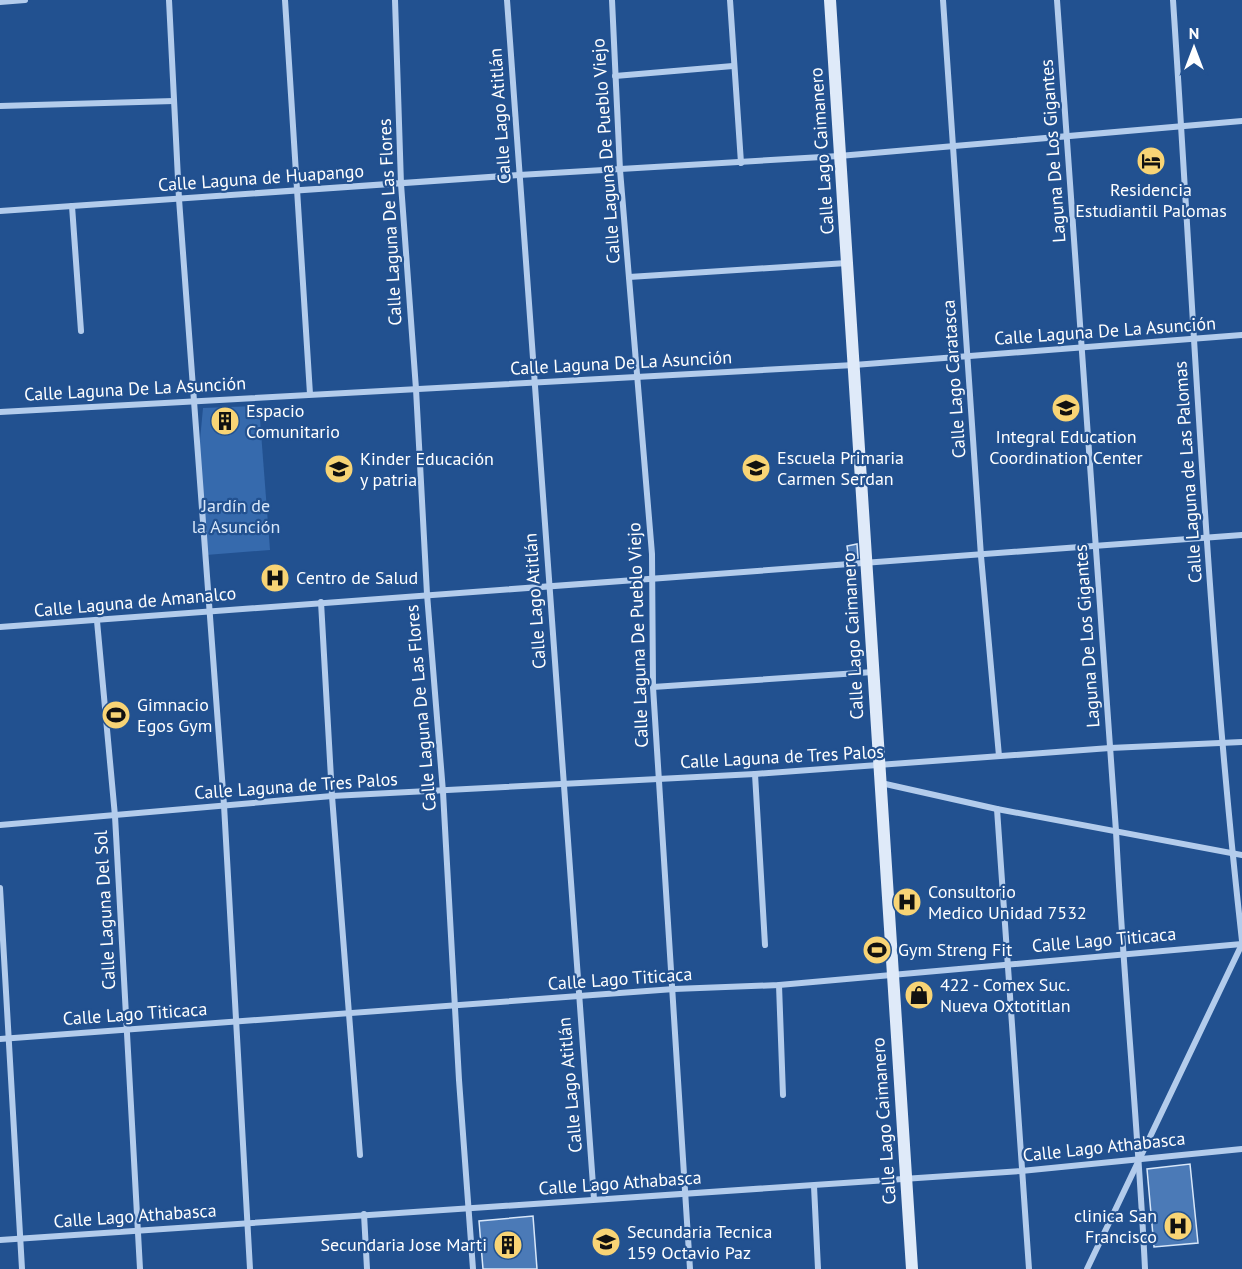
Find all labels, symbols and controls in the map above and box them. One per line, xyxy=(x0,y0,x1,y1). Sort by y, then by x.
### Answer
north arrow xyxy=(1164,18,1224,78)
text: N xyxy=(1189,23,1199,43)
street label: Calle Laguna De Pueblo Viejo xyxy=(586,38,625,264)
street label: Calle Lago Atitlán xyxy=(483,47,516,185)
street label: Laguna De Los Gigantes xyxy=(1035,59,1070,243)
street label: Calle Lago Caimanero xyxy=(804,67,839,235)
street label: Calle Laguna De Las Flores xyxy=(373,118,406,326)
hotel icon: Residencia Estudiantil Palomas xyxy=(1135,145,1167,177)
street label: Calle Laguna de Huapango xyxy=(157,159,365,196)
place label: Residencia Estudiantil Palomas xyxy=(1075,178,1227,222)
street label: Calle Lago Caratasca xyxy=(936,299,971,459)
street label: Calle Laguna De La Asunción xyxy=(993,311,1217,350)
street label: Calle Laguna De La Asunción xyxy=(509,345,732,380)
street label: Calle Laguna de Las Palomas xyxy=(1168,360,1207,584)
street label: Calle Laguna De La Asunción xyxy=(23,371,246,406)
school or university icon: Integral Education Coordination Center xyxy=(1050,392,1082,424)
place label: Espacio Comunitario xyxy=(246,399,340,443)
building icon: Espacio Comunitario xyxy=(209,405,241,437)
place label: Integral Education Coordination Center xyxy=(989,425,1143,469)
place label: Escuela Primaria Carmen Serdan xyxy=(777,446,904,490)
place label: Kinder Educación y patria xyxy=(360,447,494,491)
school or university icon: Escuela Primaria Carmen Serdan xyxy=(740,452,772,484)
school or university icon: Kinder Educación y patria xyxy=(323,453,355,485)
park label: Jardín de la Asunción xyxy=(192,494,280,538)
street label: Calle Laguna De Pueblo Viejo xyxy=(622,522,653,748)
street label: Calle Lago Atitlán xyxy=(518,532,551,670)
street label: Laguna De Los Gigantes xyxy=(1069,544,1104,728)
street label: Calle Lago Caimanero xyxy=(837,552,868,720)
hospital icon: Centro de Salud xyxy=(259,562,291,594)
place label: Centro de Salud xyxy=(296,566,418,589)
street label: Calle Laguna de Amanalco xyxy=(33,581,237,622)
street label: Calle Laguna De Las Flores xyxy=(400,604,441,812)
place label: Gimnacio Egos Gym xyxy=(137,693,212,737)
sports icon: Gimnacio Egos Gym xyxy=(100,699,132,731)
street label: Calle Laguna de Tres Palos xyxy=(680,740,884,773)
street label: Calle Laguna de Tres Palos xyxy=(193,767,398,804)
street label: Calle Laguna Del Sol xyxy=(89,829,120,990)
place label: Consultorio Medico Unidad 7532 xyxy=(928,880,1087,924)
hospital icon: Consultorio Medico Unidad 7532 xyxy=(891,886,923,918)
street label: Calle Lago Titicaca xyxy=(1031,922,1177,957)
sports icon: Gym Streng Fit xyxy=(861,934,893,966)
place label: Gym Streng Fit xyxy=(898,938,1012,961)
street label: Calle Lago Titicaca xyxy=(547,962,693,995)
place label: 422 - Comex Suc. Nueva Oxtotitlan xyxy=(940,973,1071,1017)
shop icon: 422 - Comex Suc. Nueva Oxtotitlan xyxy=(903,979,935,1011)
street label: Calle Lago Titicaca xyxy=(62,997,208,1030)
street label: Calle Lago Atitlán xyxy=(552,1016,587,1154)
street label: Calle Lago Caimanero xyxy=(866,1037,901,1205)
street label: Calle Lago Athabasca xyxy=(1022,1127,1186,1166)
street label: Calle Lago Athabasca xyxy=(538,1165,702,1200)
street label: Calle Lago Athabasca xyxy=(53,1198,217,1233)
place label: clinica San Francisco xyxy=(1074,1204,1157,1248)
hospital icon: clinica San Francisco xyxy=(1162,1210,1194,1242)
place label: Secundaria Tecnica 159 Octavio Paz xyxy=(627,1220,772,1264)
school or university icon: Secundaria Tecnica 159 Octavio Paz xyxy=(590,1226,622,1258)
building icon: Secundaria Jose Marti xyxy=(492,1229,524,1261)
place label: Secundaria Jose Marti xyxy=(320,1233,487,1256)

